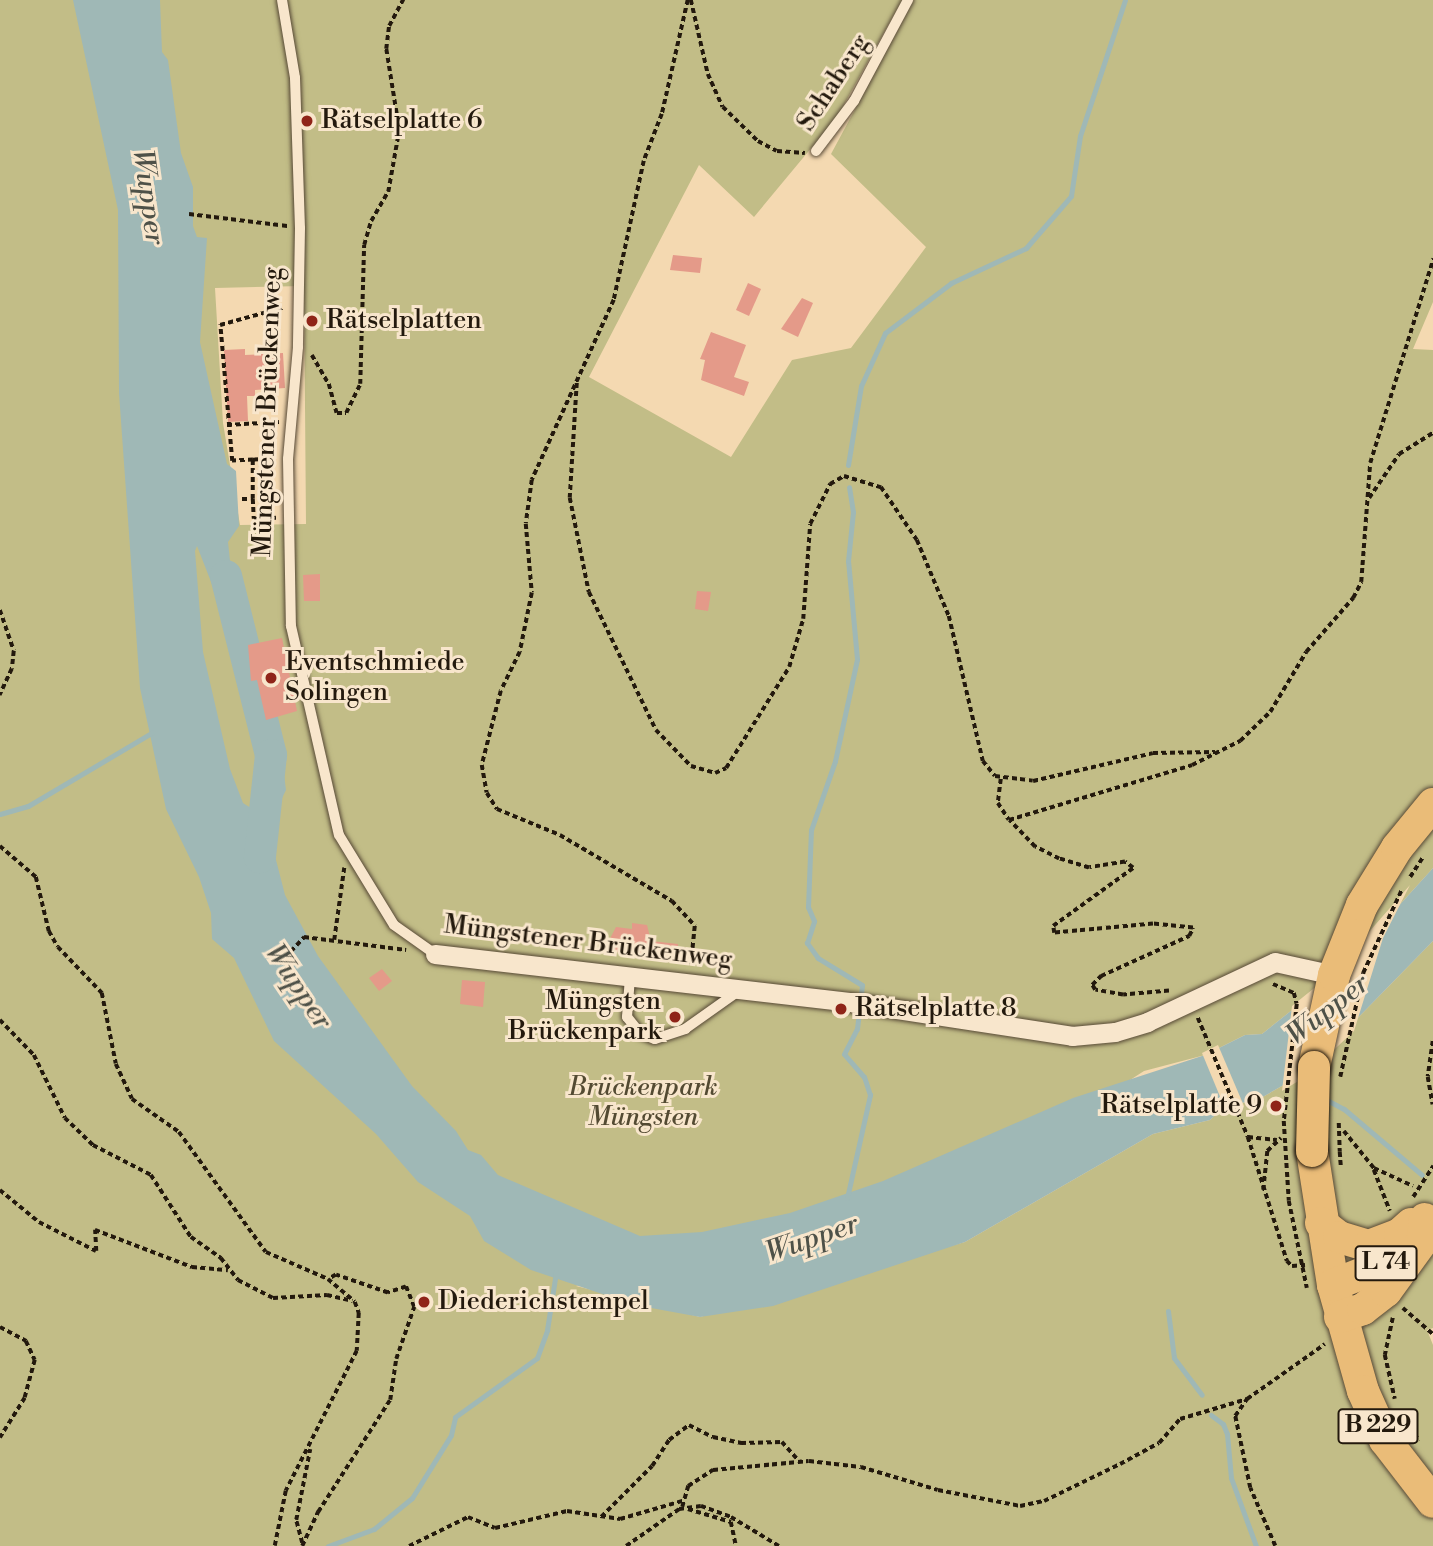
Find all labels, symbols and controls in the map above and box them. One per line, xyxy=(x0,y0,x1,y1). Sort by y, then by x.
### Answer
street label: Schaberg xyxy=(791,29,877,137)
place label: Rätselplatte 6 xyxy=(321,105,482,137)
marker: Rätselplatte 6 xyxy=(299,113,315,129)
water label: Wupper xyxy=(125,147,171,247)
street label: Müngstener Brückenweg xyxy=(247,266,289,558)
place label: Rätselplatten xyxy=(326,305,482,337)
marker: Rätselplatten xyxy=(304,313,320,329)
place label: Eventschmiede Solingen xyxy=(285,647,465,708)
marker: Eventschmiede Solingen xyxy=(263,670,279,686)
street label: Müngstener Brückenweg xyxy=(442,910,734,976)
water label: Wupper xyxy=(257,938,339,1036)
water label: Wupper xyxy=(1280,967,1376,1053)
place label: Müngsten Brückenpark xyxy=(508,986,661,1048)
place label: Rätselplatte 8 xyxy=(855,993,1017,1025)
marker: Rätselplatte 8 xyxy=(833,1001,849,1017)
marker: Müngsten Brückenpark xyxy=(667,1009,683,1025)
park label: Brückenpark Müngsten xyxy=(569,1072,717,1134)
place label: Rätselplatte 9 xyxy=(1101,1090,1262,1122)
marker: Rätselplatte 9 xyxy=(1268,1098,1284,1114)
water label: Wupper xyxy=(761,1207,863,1271)
road number: L 74 xyxy=(1354,1242,1418,1283)
place label: Diederichstempel xyxy=(438,1286,649,1318)
marker: Diederichstempel xyxy=(416,1294,432,1310)
road number: B 229 xyxy=(1336,1406,1420,1446)

